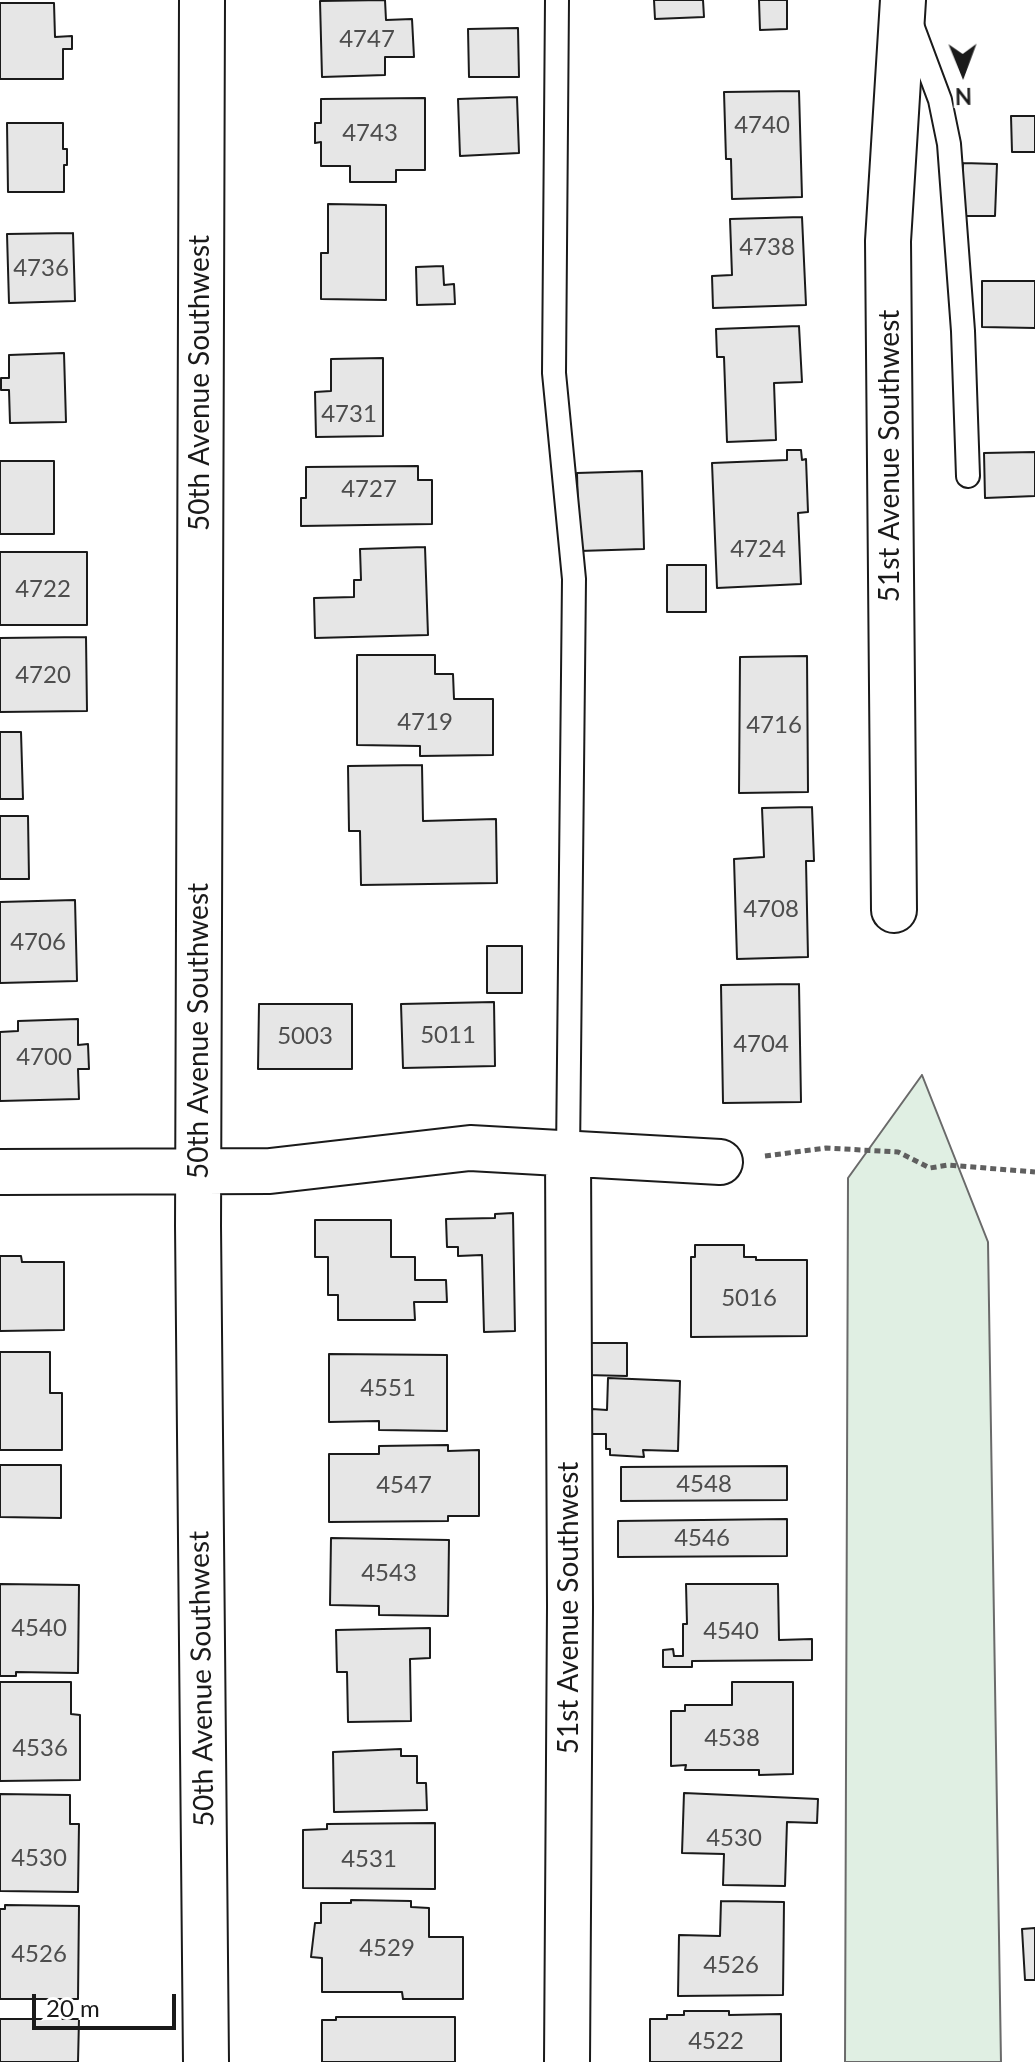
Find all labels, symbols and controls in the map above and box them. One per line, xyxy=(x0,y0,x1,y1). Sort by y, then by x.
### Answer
house number: 4747 xyxy=(339,25,395,53)
north arrow xyxy=(923,32,1003,112)
text: N xyxy=(955,83,972,110)
house number: 4740 xyxy=(734,111,790,139)
house number: 4743 xyxy=(342,119,398,147)
house number: 4738 xyxy=(739,233,795,261)
street label: 50th Avenue Southwest xyxy=(183,235,217,531)
house number: 4736 xyxy=(13,254,69,282)
street label: 51st Avenue Southwest xyxy=(873,310,907,602)
house number: 4731 xyxy=(321,400,377,428)
house number: 4727 xyxy=(341,475,397,503)
house number: 4724 xyxy=(730,535,786,563)
house number: 4722 xyxy=(15,575,71,603)
house number: 4720 xyxy=(15,661,71,689)
house number: 4719 xyxy=(397,708,453,736)
house number: 4716 xyxy=(746,711,802,739)
street label: 50th Avenue Southwest xyxy=(182,883,216,1179)
house number: 4708 xyxy=(743,895,799,923)
house number: 4706 xyxy=(10,928,66,956)
house number: 5011 xyxy=(420,1021,476,1049)
house number: 5003 xyxy=(277,1022,333,1050)
house number: 4704 xyxy=(733,1030,789,1058)
house number: 4700 xyxy=(16,1043,72,1071)
house number: 5016 xyxy=(721,1284,777,1312)
house number: 4551 xyxy=(360,1374,416,1402)
street label: 51st Avenue Southwest xyxy=(552,1462,586,1754)
house number: 4548 xyxy=(676,1470,732,1498)
house number: 4547 xyxy=(376,1471,432,1499)
house number: 4546 xyxy=(674,1524,730,1552)
street label: 50th Avenue Southwest xyxy=(183,1531,221,1827)
house number: 4543 xyxy=(361,1559,417,1587)
house number: 4540 xyxy=(11,1614,67,1642)
house number: 4540 xyxy=(703,1617,759,1645)
house number: 4538 xyxy=(704,1724,760,1752)
house number: 4536 xyxy=(12,1734,68,1762)
house number: 4530 xyxy=(706,1824,762,1852)
house number: 4530 xyxy=(11,1844,67,1872)
house number: 4531 xyxy=(341,1845,397,1873)
house number: 4529 xyxy=(359,1934,415,1962)
house number: 4526 xyxy=(11,1940,67,1968)
house number: 4526 xyxy=(703,1951,759,1979)
scale bar xyxy=(36,1978,180,2028)
text: 20 m xyxy=(46,1993,100,2022)
house number: 4522 xyxy=(688,2027,744,2055)

